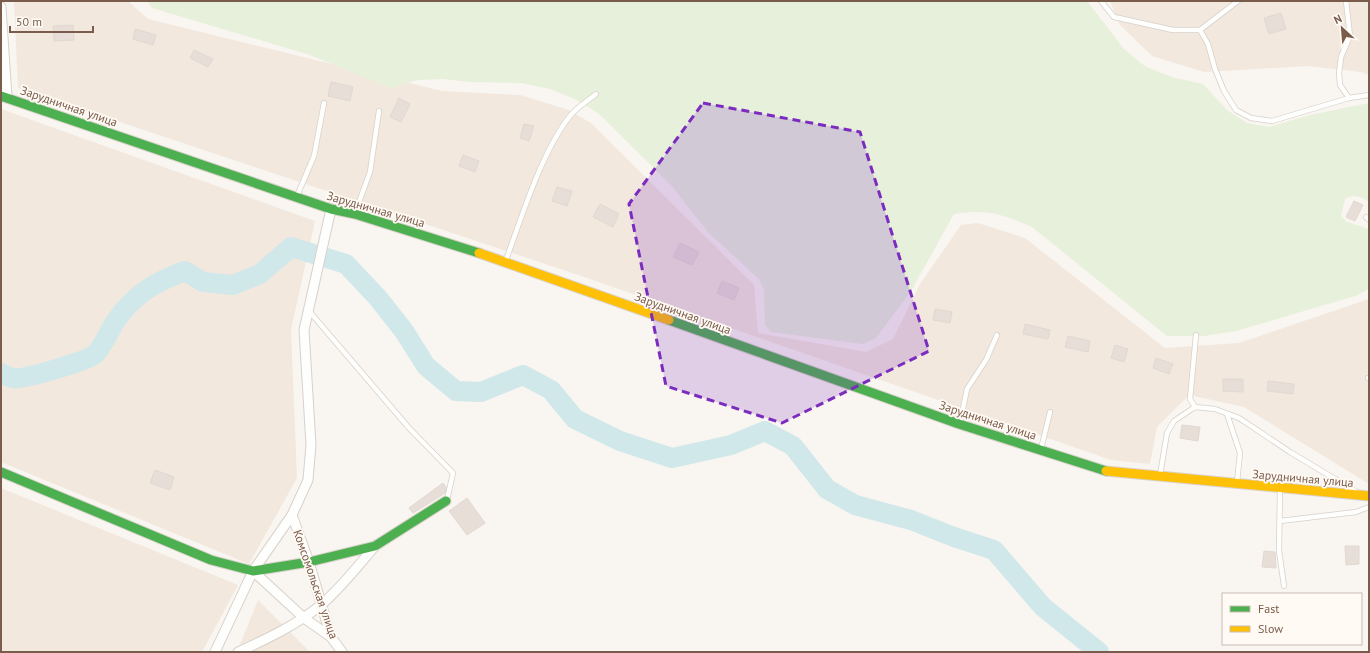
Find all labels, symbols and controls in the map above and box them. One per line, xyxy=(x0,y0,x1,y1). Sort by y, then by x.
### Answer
scale bar xyxy=(10,8,93,34)
north arrow xyxy=(1322,8,1362,48)
text: N xyxy=(1331,11,1344,27)
text: 50 m xyxy=(16,14,42,29)
street label: Зарудничная улица xyxy=(19,82,119,130)
street label: Зарудничная улица xyxy=(325,188,427,230)
street label: Зарудничная улица xyxy=(633,289,733,337)
street label: Зарудничная улица xyxy=(937,397,1039,443)
street label: Зарудничная улица xyxy=(1252,466,1354,490)
street label: Комсомольская улица xyxy=(290,527,342,641)
legend xyxy=(1222,593,1362,645)
text: Fast xyxy=(1258,601,1279,616)
text: Slow xyxy=(1258,621,1283,636)

